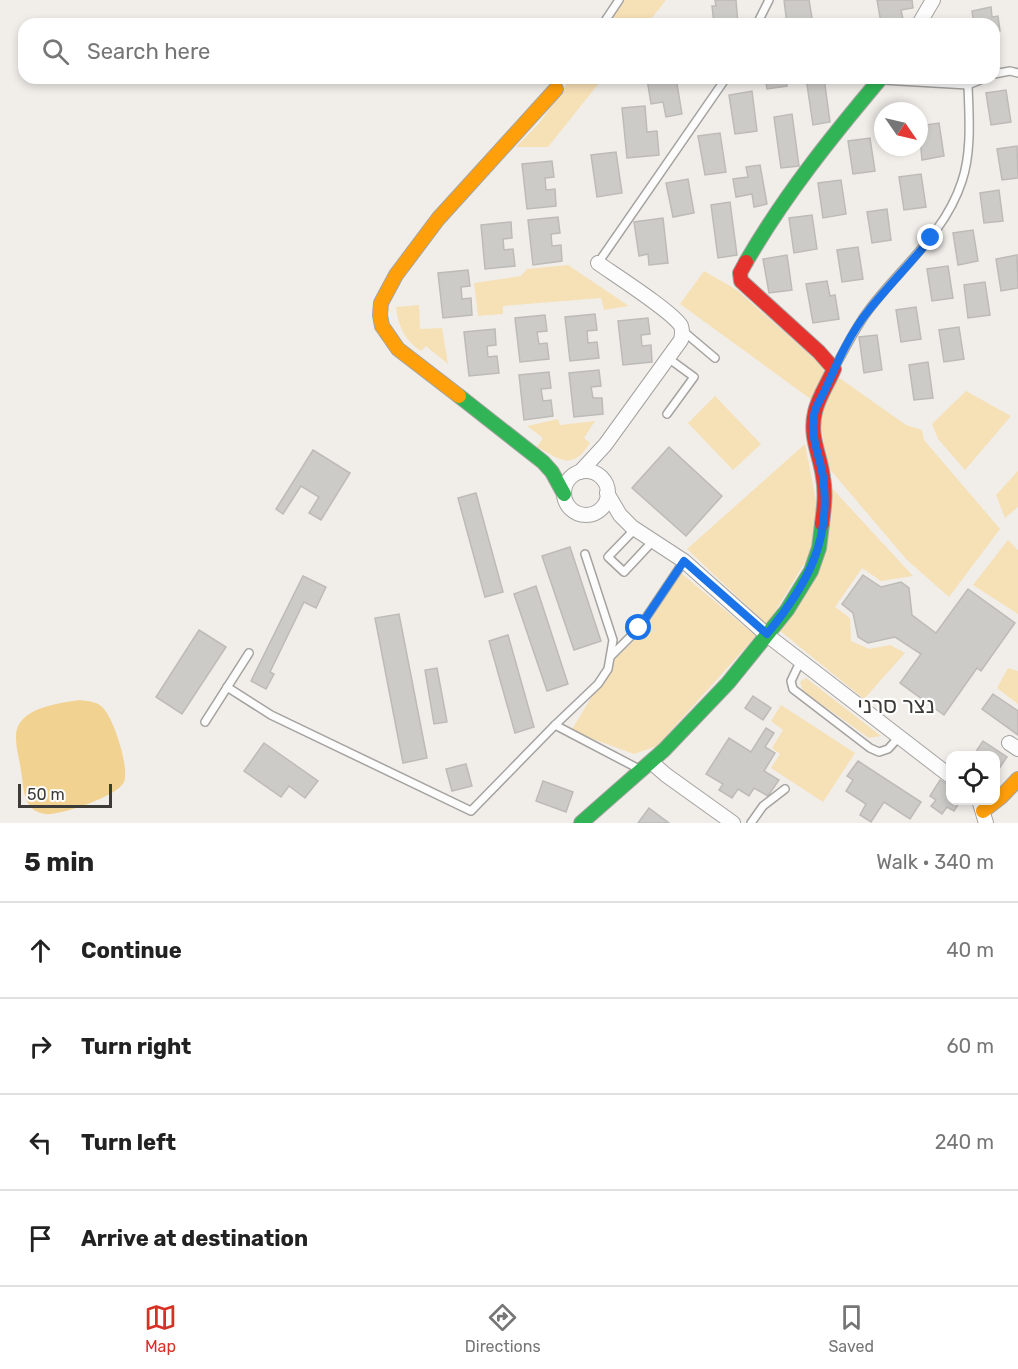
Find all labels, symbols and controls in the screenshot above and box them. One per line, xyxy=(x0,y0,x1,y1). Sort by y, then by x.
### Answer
search box xyxy=(18,18,1000,84)
icon: search xyxy=(39,35,72,68)
text: Search here xyxy=(87,38,210,65)
north arrow xyxy=(874,102,928,156)
route end xyxy=(917,224,943,250)
route start xyxy=(625,614,651,640)
district label: נצר סרני xyxy=(858,692,934,719)
map controls xyxy=(946,751,1000,805)
button: locate xyxy=(946,751,1000,805)
scale bar xyxy=(18,781,112,808)
text: 50 m xyxy=(27,785,65,804)
text: 5 min xyxy=(24,847,94,878)
text: Walk · 340 m xyxy=(876,850,994,874)
icon: ahead xyxy=(24,934,57,967)
text: Continue xyxy=(81,937,182,964)
text: 40 m xyxy=(946,938,994,962)
icon: right xyxy=(24,1030,57,1063)
text: Turn right xyxy=(81,1033,191,1060)
text: 60 m xyxy=(947,1034,994,1058)
icon: left xyxy=(24,1126,57,1159)
text: Turn left xyxy=(81,1129,176,1156)
text: 240 m xyxy=(935,1130,994,1154)
icon: arrive xyxy=(24,1222,57,1255)
text: Arrive at destination xyxy=(81,1225,308,1252)
tab: Map xyxy=(144,1301,177,1356)
tab: Directions xyxy=(465,1301,541,1356)
tab: Saved xyxy=(828,1301,874,1356)

